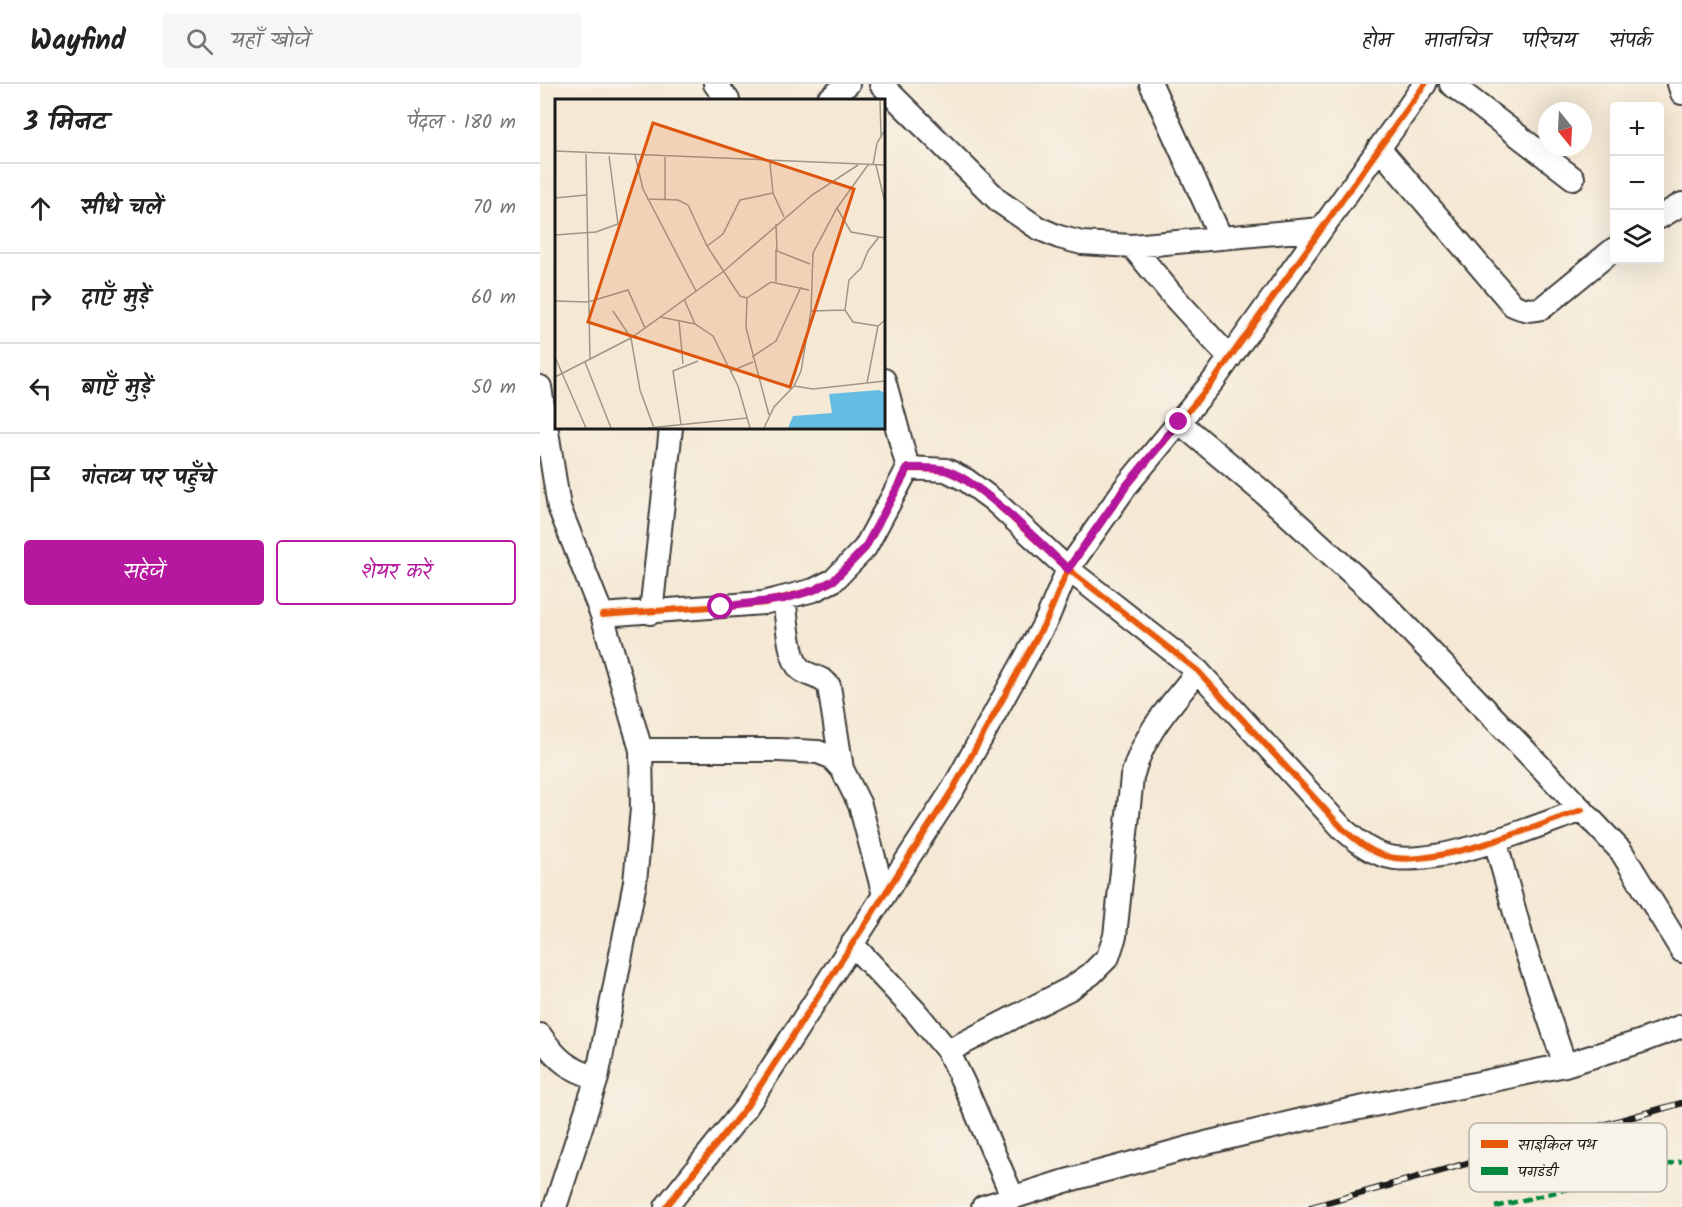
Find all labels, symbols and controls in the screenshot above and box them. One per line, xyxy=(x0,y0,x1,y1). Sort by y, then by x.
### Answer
search box xyxy=(162,14,582,68)
text: Wayfind xyxy=(30,19,126,64)
text: यहाँ खोजें xyxy=(231,24,310,59)
icon: search xyxy=(183,25,216,58)
text: होम xyxy=(1362,25,1391,58)
text: मानचित्र xyxy=(1424,25,1490,58)
text: परिचय xyxy=(1523,25,1576,58)
text: संपर्क xyxy=(1609,25,1652,58)
inset map xyxy=(555,99,885,429)
text: 3 मिनट xyxy=(24,102,107,144)
north arrow xyxy=(1538,102,1592,156)
map controls xyxy=(1610,102,1664,264)
button: + xyxy=(1610,102,1664,156)
text: पैदल · 180 m xyxy=(407,107,516,139)
button: − xyxy=(1610,156,1664,210)
text: सीधे चलें xyxy=(81,191,162,226)
icon: ahead xyxy=(24,192,57,225)
text: 70 m xyxy=(473,192,516,224)
button: layers xyxy=(1610,210,1664,264)
text: दाएँ मुड़ें xyxy=(81,281,150,316)
icon: right xyxy=(24,282,57,315)
text: 60 m xyxy=(471,282,516,314)
text: बाएँ मुड़ें xyxy=(81,371,152,406)
icon: left xyxy=(24,372,57,405)
text: 50 m xyxy=(471,372,516,404)
route end xyxy=(1165,408,1191,434)
text: गंतव्य पर पहुँचे xyxy=(81,461,214,496)
icon: arrive xyxy=(24,462,57,495)
button: सहेजें xyxy=(24,540,264,605)
button: शेयर करें xyxy=(276,540,516,605)
route start xyxy=(707,593,733,619)
legend xyxy=(1469,1123,1667,1192)
text: साइकिल पथ xyxy=(1518,1133,1599,1158)
text: पगडंडी xyxy=(1517,1160,1560,1185)

